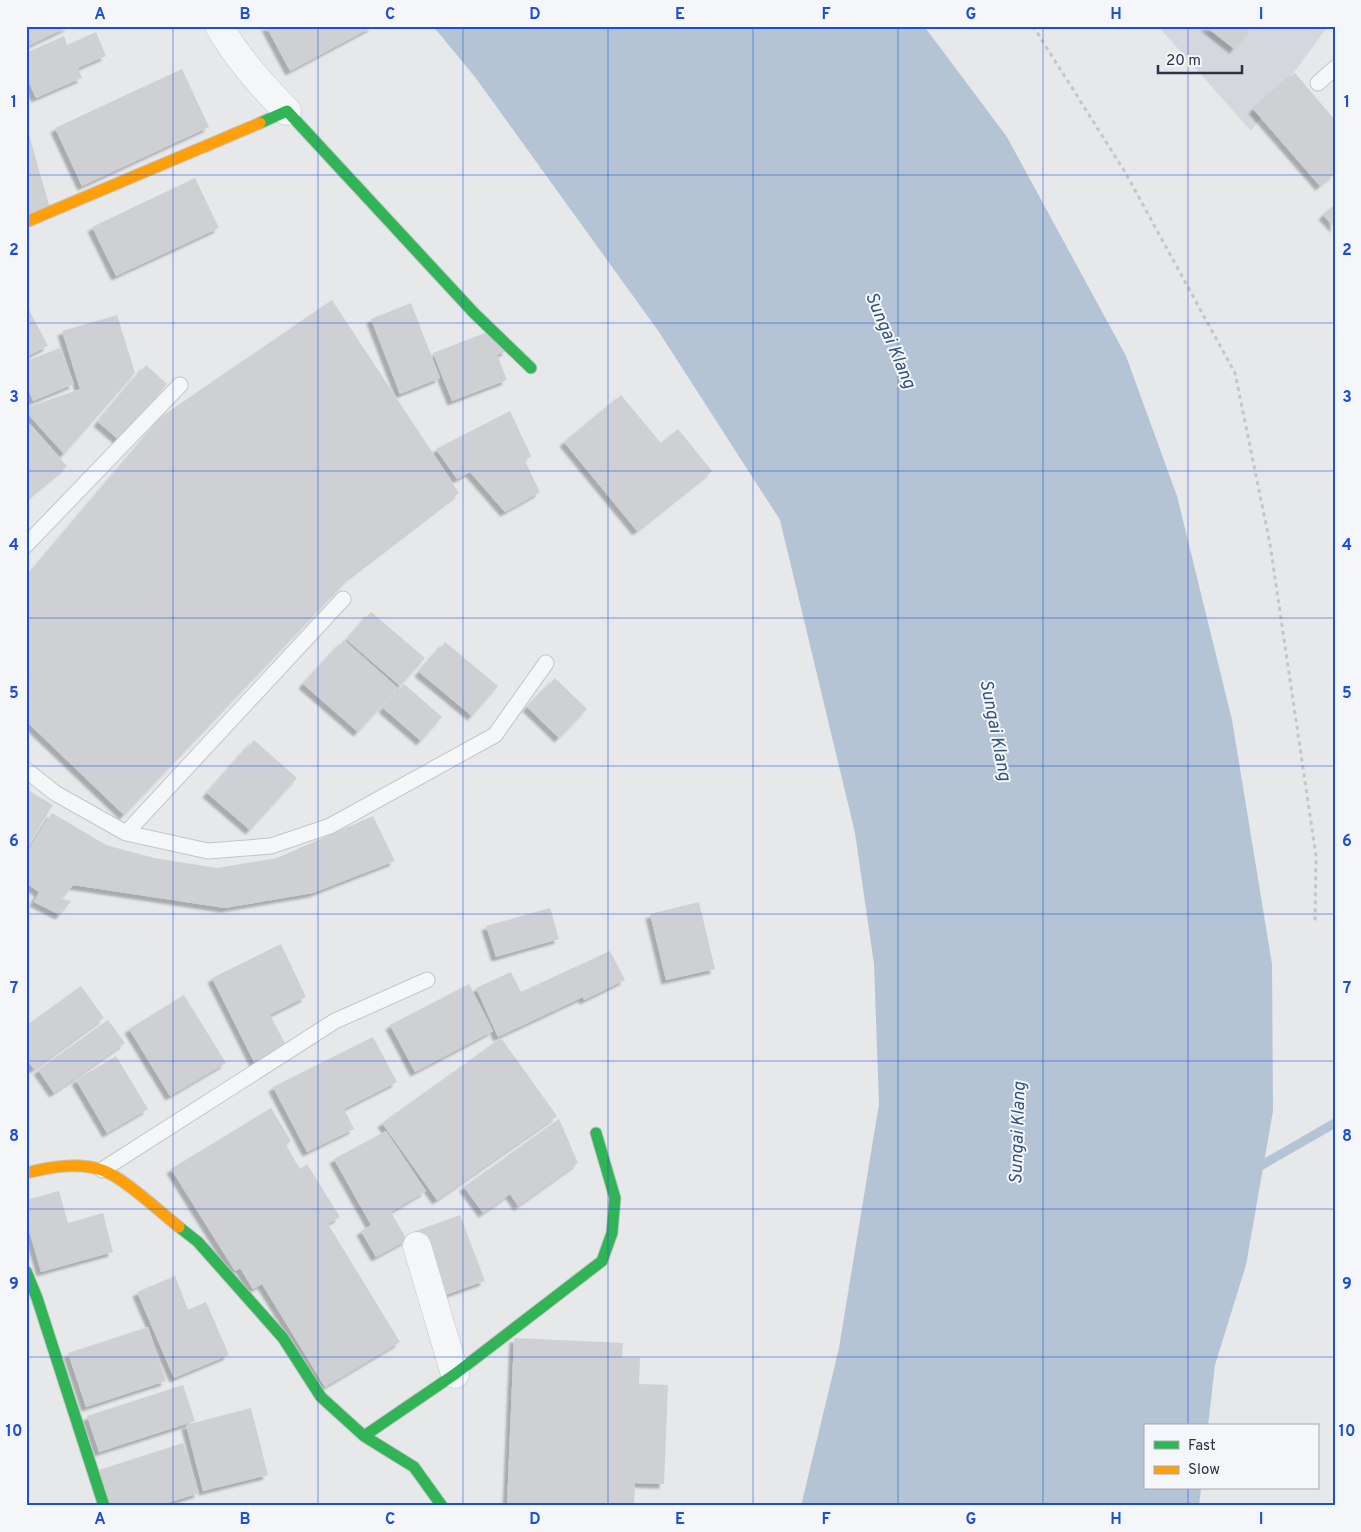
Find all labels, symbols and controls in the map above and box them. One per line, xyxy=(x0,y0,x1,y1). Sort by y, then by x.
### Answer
text: A xyxy=(94,5,106,25)
text: B xyxy=(239,5,251,25)
text: C xyxy=(385,5,395,25)
text: D xyxy=(529,5,541,25)
text: E xyxy=(675,5,685,25)
text: F xyxy=(821,5,831,25)
text: G xyxy=(966,5,976,25)
text: H xyxy=(1110,5,1122,25)
text: I xyxy=(1259,5,1263,25)
scale bar xyxy=(1158,42,1242,74)
text: 20 m xyxy=(1166,52,1201,71)
text: 1 xyxy=(11,93,17,113)
text: 1 xyxy=(1344,93,1350,113)
text: 2 xyxy=(9,241,19,261)
text: 2 xyxy=(1342,241,1352,261)
water label: Sungai Klang xyxy=(859,289,920,393)
text: 3 xyxy=(9,388,19,408)
text: 3 xyxy=(1342,388,1352,408)
text: 4 xyxy=(9,536,19,556)
text: 4 xyxy=(1342,536,1352,556)
water label: Sungai Klang xyxy=(973,678,1016,783)
text: 5 xyxy=(9,684,19,704)
text: 5 xyxy=(1342,684,1352,704)
text: 6 xyxy=(9,832,19,852)
text: 6 xyxy=(1342,832,1352,852)
text: 7 xyxy=(10,979,18,999)
text: 7 xyxy=(1343,979,1351,999)
water label: Sungai Klang xyxy=(1005,1081,1032,1185)
text: 8 xyxy=(9,1127,19,1147)
text: 8 xyxy=(1342,1127,1352,1147)
text: 9 xyxy=(9,1275,19,1295)
text: 9 xyxy=(1342,1275,1352,1295)
text: 10 xyxy=(6,1422,22,1442)
text: 10 xyxy=(1339,1422,1355,1442)
legend xyxy=(1144,1424,1318,1490)
text: Fast xyxy=(1188,1437,1216,1456)
text: Slow xyxy=(1188,1461,1220,1480)
text: A xyxy=(94,1510,106,1530)
text: B xyxy=(239,1510,251,1530)
text: C xyxy=(385,1510,395,1530)
text: D xyxy=(529,1510,541,1530)
text: E xyxy=(675,1510,685,1530)
text: F xyxy=(821,1510,831,1530)
text: G xyxy=(966,1510,976,1530)
text: H xyxy=(1110,1510,1122,1530)
text: I xyxy=(1259,1510,1263,1530)

